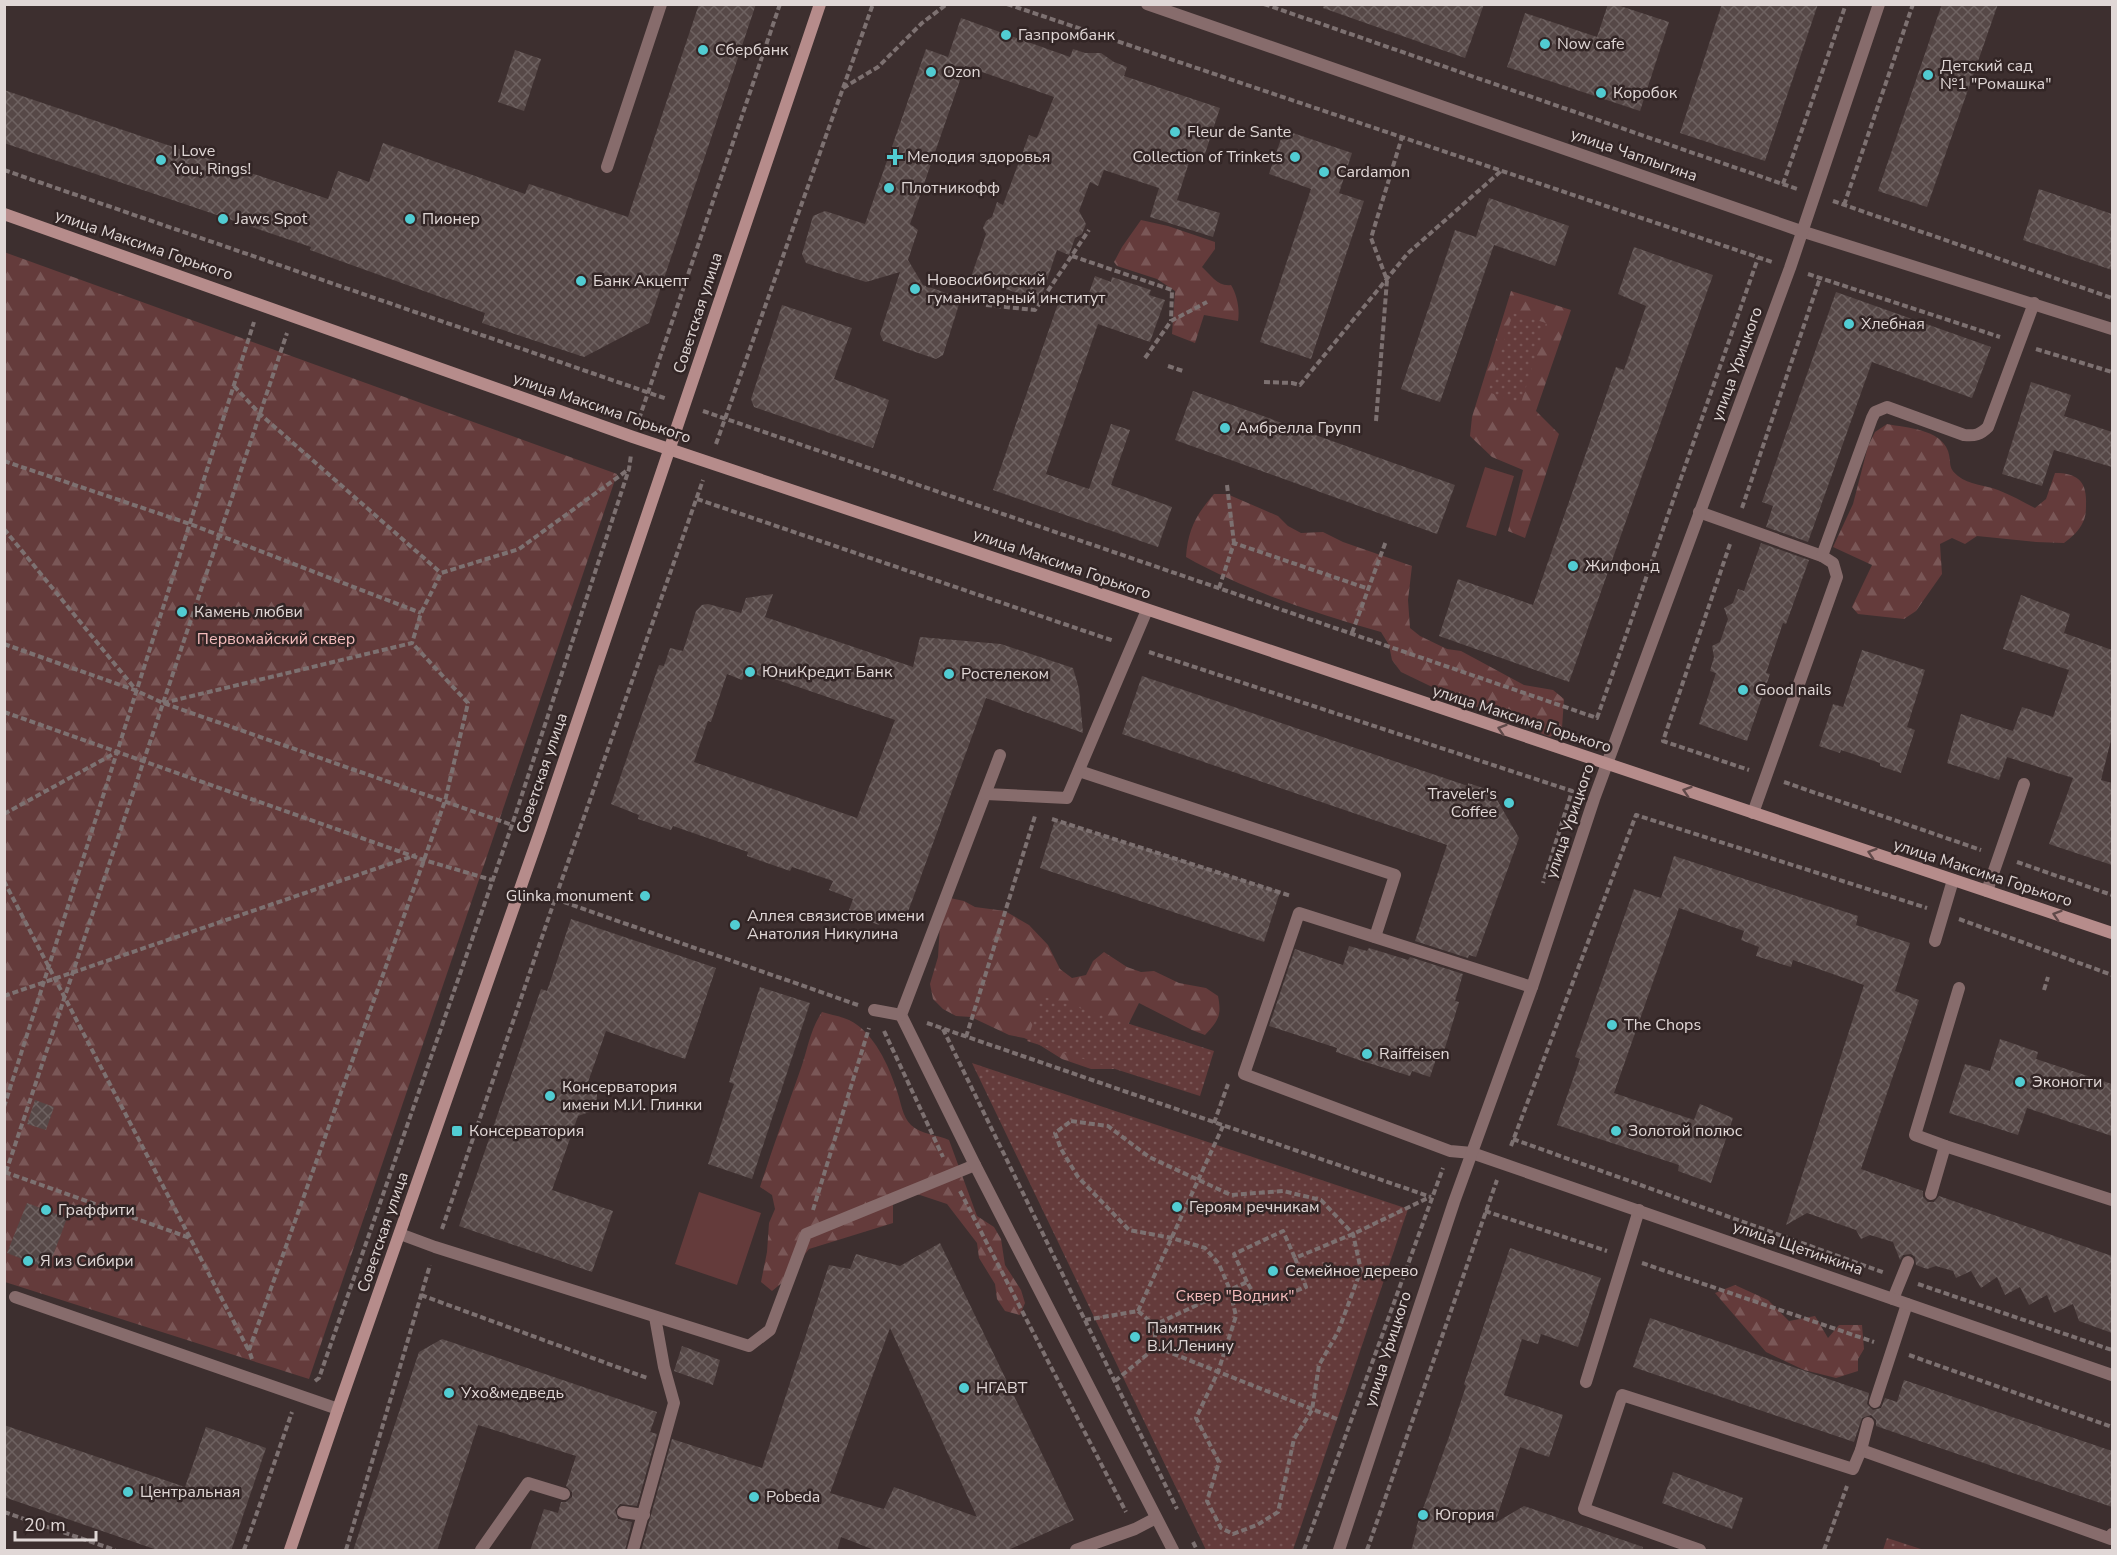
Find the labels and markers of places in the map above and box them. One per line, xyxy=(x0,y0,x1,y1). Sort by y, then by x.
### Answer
place label: Газпромбанк xyxy=(1018,24,1116,46)
marker: Газпромбанк xyxy=(999,28,1013,42)
place label: Now cafe xyxy=(1557,33,1625,55)
marker: Now cafe xyxy=(1538,37,1552,51)
place label: Сбербанк xyxy=(715,39,789,61)
marker: Сбербанк xyxy=(696,43,710,57)
place label: Детский сад №1 "Ромашка" xyxy=(1940,55,2051,95)
place label: Ozon xyxy=(943,61,981,83)
marker: Ozon xyxy=(924,65,938,79)
marker: Детский сад №1 "Ромашка" xyxy=(1921,68,1935,82)
place label: Коробок xyxy=(1613,82,1678,104)
marker: Коробок xyxy=(1594,86,1608,100)
place label: Fleur de Sante xyxy=(1187,121,1291,143)
marker: Fleur de Sante xyxy=(1168,125,1182,139)
place label: I Love You, Rings! xyxy=(172,140,251,180)
place label: Мелодия здоровья xyxy=(907,146,1050,168)
place label: Collection of Trinkets xyxy=(1132,146,1283,168)
marker: Мелодия здоровья xyxy=(888,150,902,164)
marker: Collection of Trinkets xyxy=(1288,150,1302,164)
marker: I Love You, Rings! xyxy=(154,153,168,167)
place label: Cardamon xyxy=(1336,161,1410,183)
marker: Cardamon xyxy=(1317,165,1331,179)
place label: Плотникофф xyxy=(901,177,1000,199)
marker: Плотникофф xyxy=(882,181,896,195)
place label: Jaws Spot xyxy=(234,208,308,230)
place label: Пионер xyxy=(422,208,480,230)
marker: Jaws Spot xyxy=(216,212,230,226)
marker: Пионер xyxy=(403,212,417,226)
place label: Новосибирский гуманитарный институт xyxy=(927,269,1106,309)
place label: Банк Акцепт xyxy=(593,270,690,292)
marker: Банк Акцепт xyxy=(574,274,588,288)
marker: Новосибирский гуманитарный институт xyxy=(908,282,922,296)
place label: Хлебная xyxy=(1861,313,1925,335)
marker: Хлебная xyxy=(1842,317,1856,331)
place label: Амбрелла Групп xyxy=(1237,417,1361,439)
marker: Амбрелла Групп xyxy=(1218,421,1232,435)
place label: Жилфонд xyxy=(1585,555,1660,577)
marker: Жилфонд xyxy=(1566,559,1580,573)
place label: Камень любви xyxy=(194,601,303,623)
marker: Камень любви xyxy=(175,605,189,619)
place label: ЮниКредит Банк xyxy=(762,661,893,683)
place label: Ростелеком xyxy=(961,663,1049,685)
marker: ЮниКредит Банк xyxy=(743,665,757,679)
marker: Ростелеком xyxy=(942,667,956,681)
place label: Good nails xyxy=(1755,679,1831,701)
marker: Good nails xyxy=(1736,683,1750,697)
place label: Traveler's Coffee xyxy=(1428,783,1497,823)
marker: Traveler's Coffee xyxy=(1502,796,1516,810)
place label: Glinka monument xyxy=(506,885,633,907)
marker: Glinka monument xyxy=(638,889,652,903)
place label: Аллея связистов имени Анатолия Никулина xyxy=(747,905,925,945)
marker: Аллея связистов имени Анатолия Никулина xyxy=(728,918,742,932)
place label: The Chops xyxy=(1624,1014,1701,1036)
marker: The Chops xyxy=(1605,1018,1619,1032)
place label: Raiffeisen xyxy=(1379,1043,1450,1065)
marker: Raiffeisen xyxy=(1360,1047,1374,1061)
place label: Эконогти xyxy=(2032,1071,2102,1093)
marker: Эконогти xyxy=(2013,1075,2027,1089)
place label: Консерватория имени М.И. Глинки xyxy=(562,1076,702,1116)
marker: Консерватория имени М.И. Глинки xyxy=(543,1089,557,1103)
place label: Консерватория xyxy=(469,1120,584,1142)
place label: Золотой полюс xyxy=(1628,1120,1743,1142)
marker: Консерватория xyxy=(450,1124,464,1138)
marker: Золотой полюс xyxy=(1609,1124,1623,1138)
place label: Героям речникам xyxy=(1189,1196,1320,1218)
place label: Граффити xyxy=(58,1199,135,1221)
marker: Героям речникам xyxy=(1170,1200,1184,1214)
marker: Граффити xyxy=(39,1203,53,1217)
place label: Я из Сибири xyxy=(40,1250,134,1272)
marker: Я из Сибири xyxy=(21,1254,35,1268)
place label: Семейное дерево xyxy=(1285,1260,1418,1282)
marker: Семейное дерево xyxy=(1266,1264,1280,1278)
place label: Памятник В.И.Ленину xyxy=(1147,1317,1234,1357)
marker: Памятник В.И.Ленину xyxy=(1128,1330,1142,1344)
place label: НГАВТ xyxy=(976,1377,1028,1399)
marker: НГАВТ xyxy=(957,1381,971,1395)
place label: Ухо&медведь xyxy=(460,1382,564,1404)
marker: Ухо&медведь xyxy=(442,1386,456,1400)
place label: Центральная xyxy=(140,1481,240,1503)
marker: Центральная xyxy=(121,1485,135,1499)
place label: Pobeda xyxy=(766,1486,820,1508)
marker: Pobeda xyxy=(747,1490,761,1504)
place label: Югория xyxy=(1435,1504,1495,1526)
marker: Югория xyxy=(1416,1508,1430,1522)

